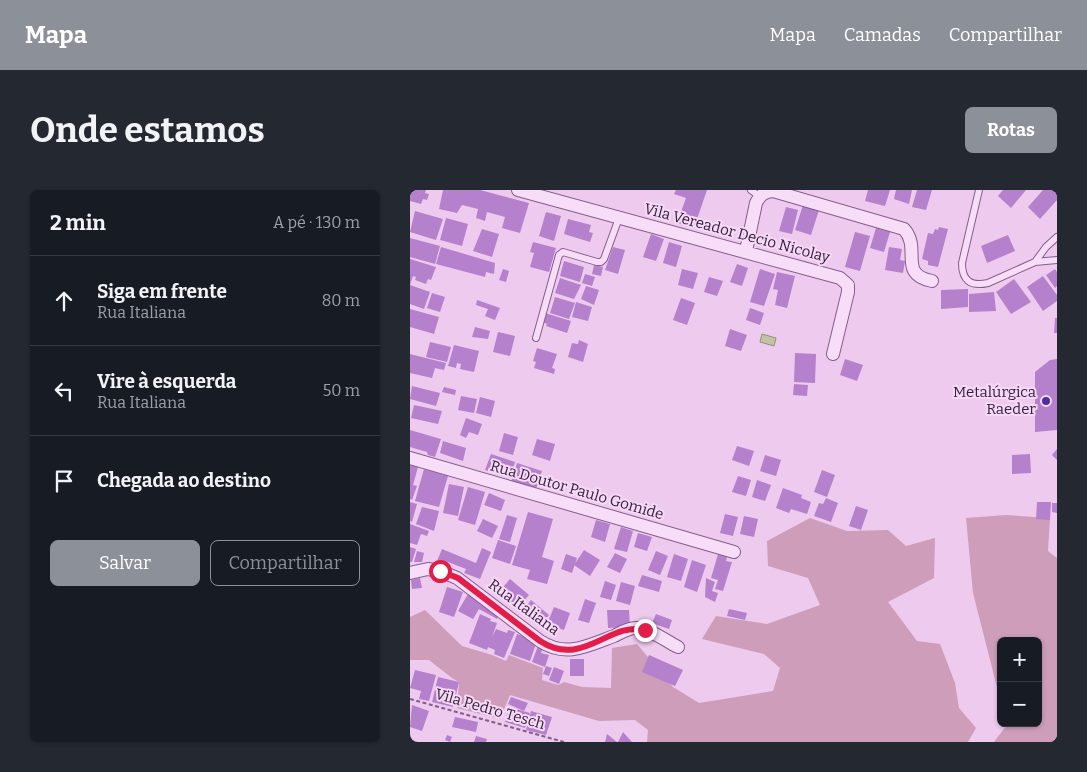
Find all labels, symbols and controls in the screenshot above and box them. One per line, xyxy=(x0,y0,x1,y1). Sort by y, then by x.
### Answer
text: Mapa xyxy=(25,21,87,49)
text: Mapa xyxy=(770,24,816,46)
text: Camadas xyxy=(844,24,921,46)
text: Compartilhar xyxy=(949,24,1062,46)
button: Rotas xyxy=(965,107,1057,153)
text: Onde estamos xyxy=(30,109,265,151)
street label: Vila Vereador Decio Nicolay xyxy=(642,200,832,266)
text: 2 min xyxy=(50,210,106,236)
text: A pé · 130 m xyxy=(273,213,360,232)
text: Siga em frente xyxy=(97,280,227,303)
icon: ahead xyxy=(50,287,78,315)
text: 80 m xyxy=(322,291,360,310)
text: Rua Italiana xyxy=(97,303,186,322)
text: Vire à esquerda xyxy=(97,370,236,393)
icon: left xyxy=(50,377,78,405)
text: 50 m xyxy=(323,381,360,400)
place label: Metalúrgica Raeder xyxy=(953,383,1036,418)
text: Rua Italiana xyxy=(97,393,186,412)
marker: Metalúrgica Raeder xyxy=(1040,395,1052,407)
street label: Rua Doutor Paulo Gomide xyxy=(488,457,666,523)
icon: arrive xyxy=(50,467,78,495)
text: Chegada ao destino xyxy=(97,469,271,492)
button: Salvar xyxy=(50,540,200,586)
button: Compartilhar xyxy=(210,540,360,586)
route start xyxy=(429,560,452,583)
street label: Rua Italiana xyxy=(485,575,563,639)
route end xyxy=(634,619,657,642)
map controls xyxy=(997,637,1042,727)
button: + xyxy=(997,637,1042,682)
button: − xyxy=(997,682,1042,727)
street label: Vila Pedro Tesch xyxy=(433,685,548,733)

